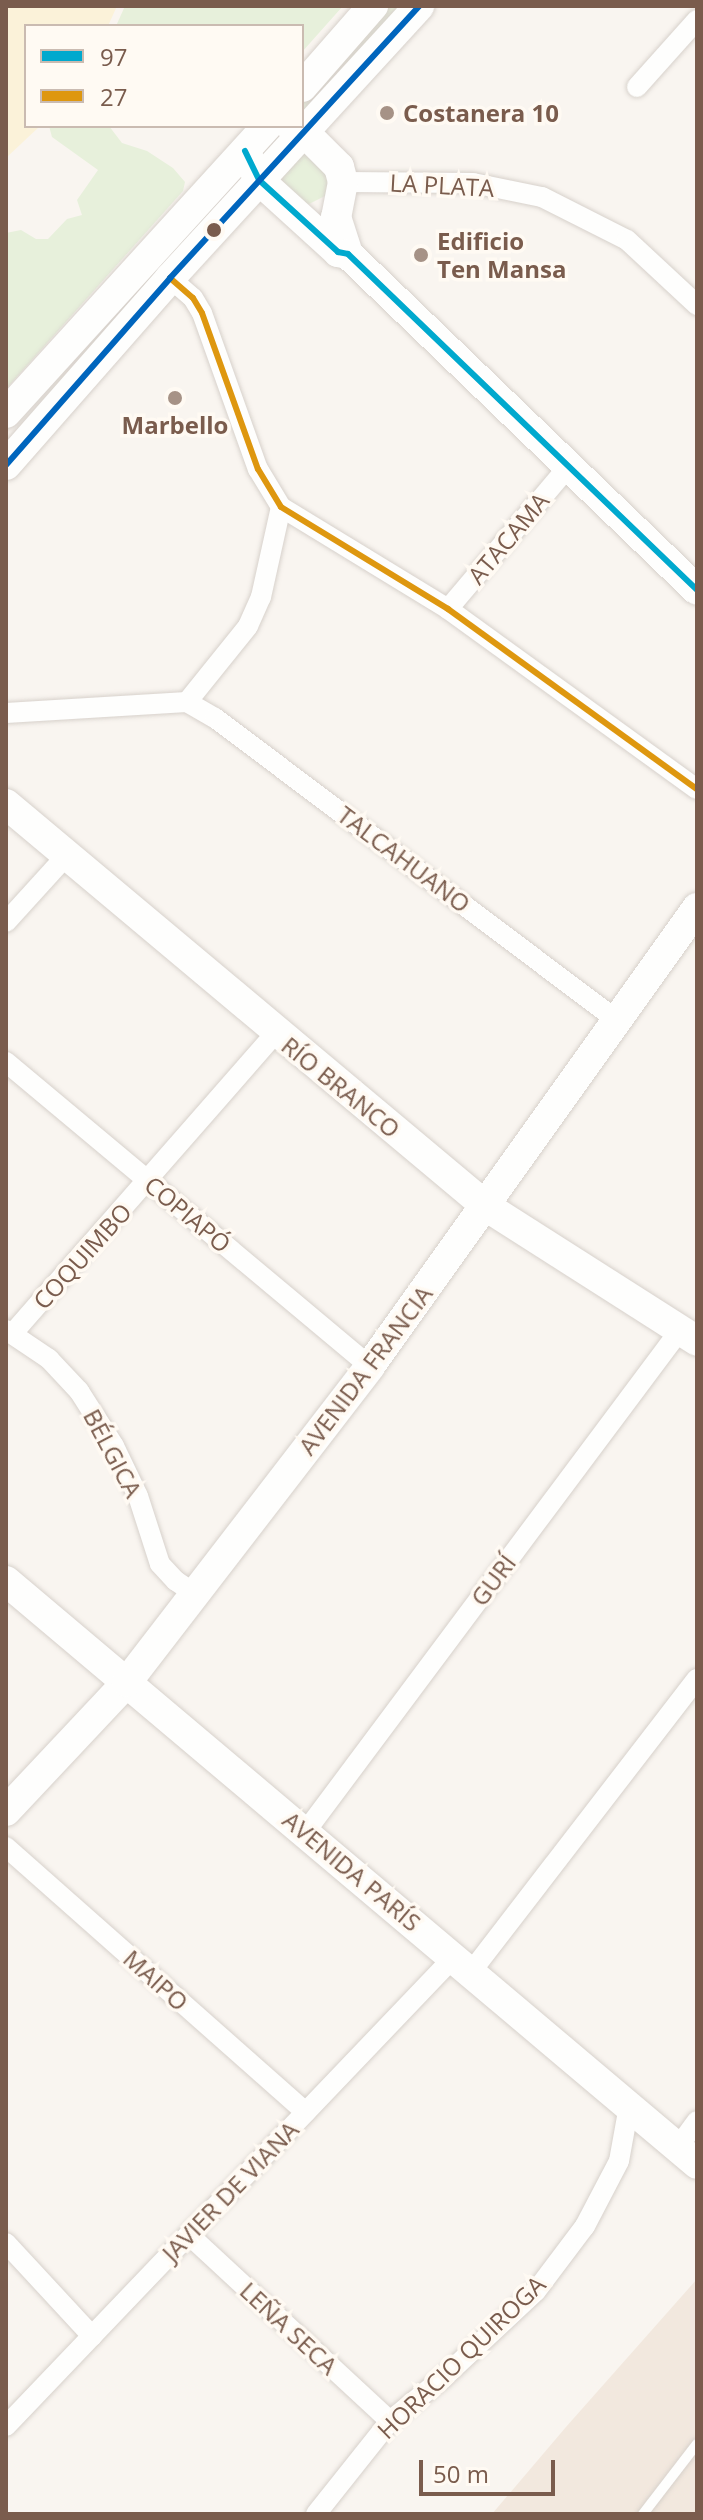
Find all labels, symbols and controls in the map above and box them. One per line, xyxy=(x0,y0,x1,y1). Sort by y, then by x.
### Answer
legend xyxy=(24,24,304,128)
text: 97 xyxy=(100,40,127,73)
text: 27 xyxy=(100,80,127,113)
place label: Costanera 10 xyxy=(403,99,559,127)
marker: Costanera 10 xyxy=(378,104,396,122)
street label: LA PLATA xyxy=(389,168,495,202)
unlabelled marker xyxy=(206,222,222,238)
place label: Edificio Ten Mansa xyxy=(437,227,566,283)
marker: Edificio Ten Mansa xyxy=(412,246,430,264)
marker: Marbello xyxy=(166,389,184,407)
place label: Marbello xyxy=(122,411,228,439)
street label: ATACAMA xyxy=(461,486,555,590)
street label: TALCAHUANO xyxy=(332,800,476,918)
street label: RÍO BRANCO xyxy=(276,1031,406,1143)
street label: COPIAPÓ xyxy=(139,1170,237,1258)
street label: COQUIMBO xyxy=(27,1197,137,1315)
street label: AVENIDA FRANCIA xyxy=(292,1280,438,1460)
street label: BÉLGICA xyxy=(78,1404,148,1502)
street label: GURÍ xyxy=(465,1549,521,1611)
street label: AVENIDA PARÍS xyxy=(277,1805,427,1937)
street label: MAIPO xyxy=(118,1944,194,2016)
street label: JAVIER DE VIANA xyxy=(156,2115,304,2267)
street label: HORACIO QUIROGA xyxy=(371,2270,551,2444)
street label: LEÑA SECA xyxy=(235,2276,343,2380)
scale bar xyxy=(423,2444,559,2494)
text: 50 m xyxy=(433,2457,489,2490)

